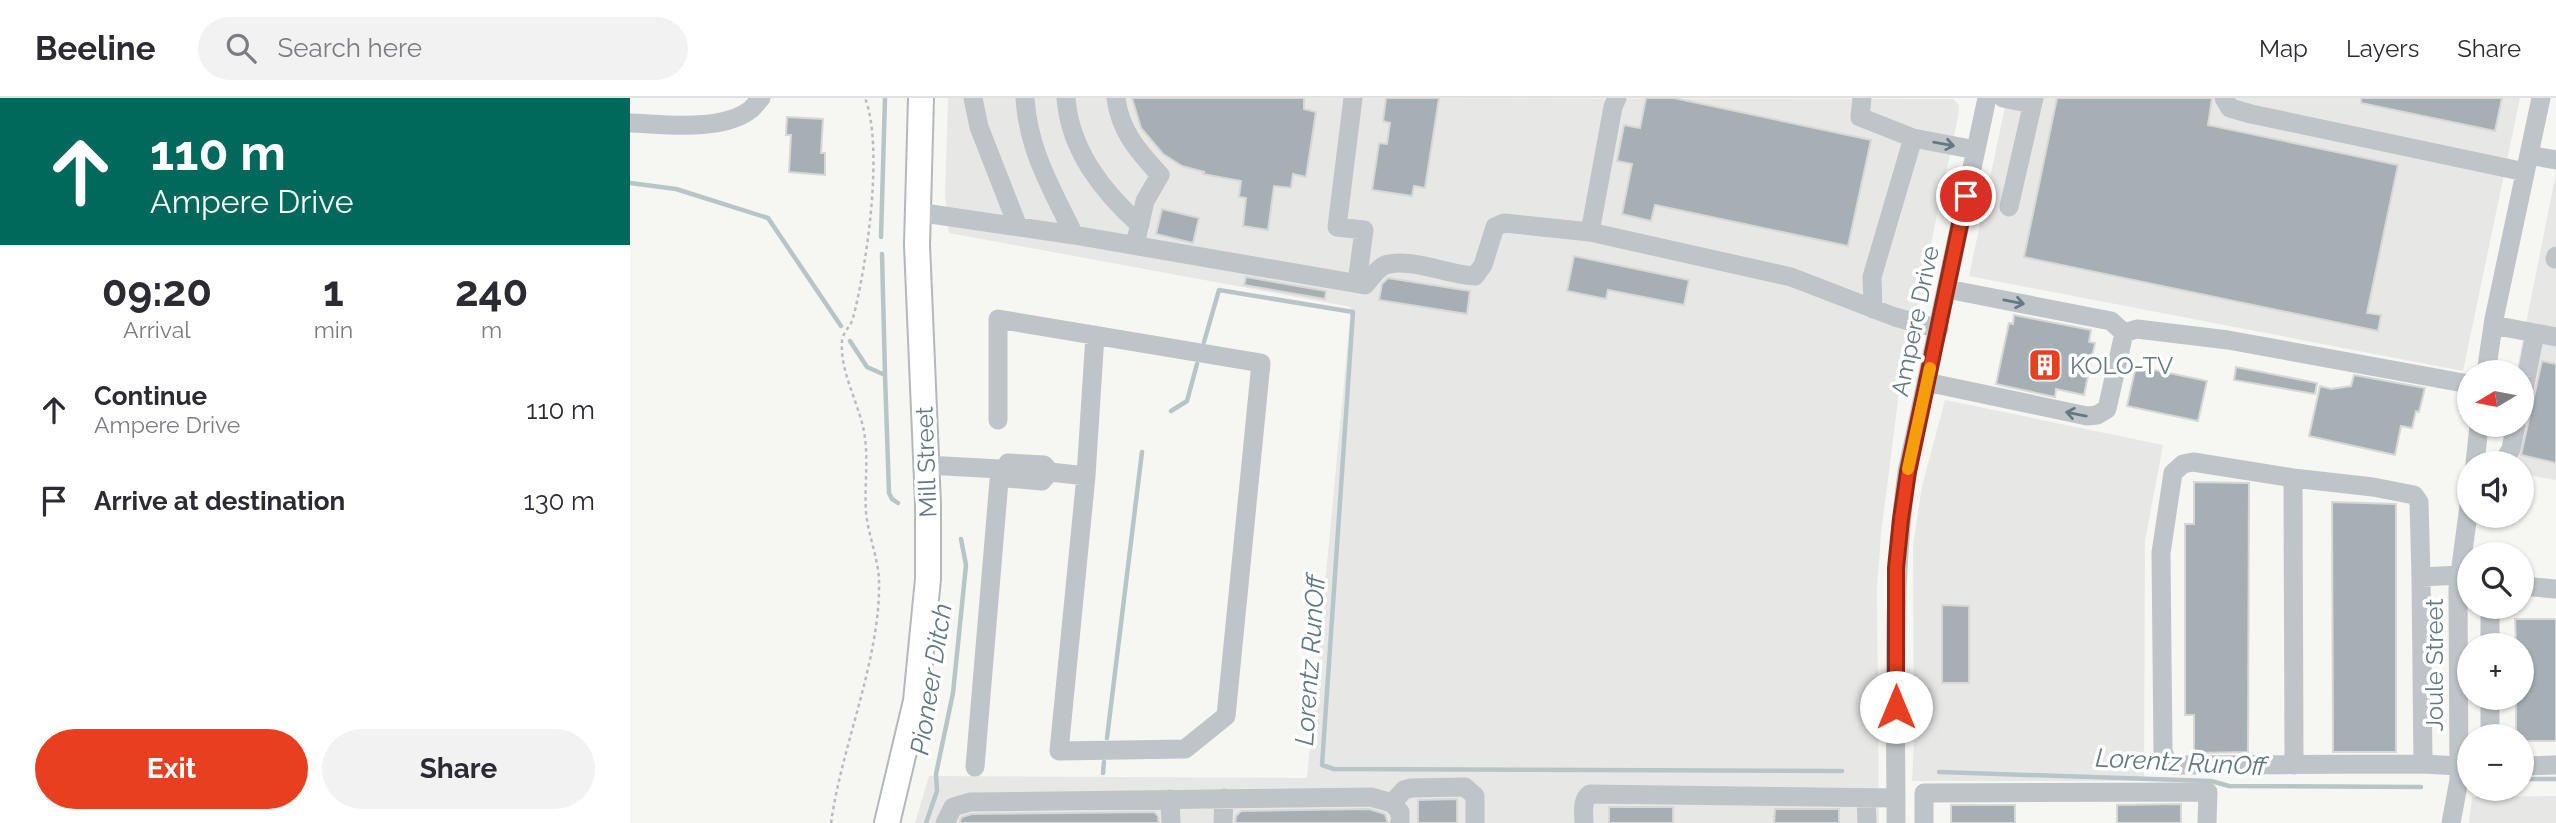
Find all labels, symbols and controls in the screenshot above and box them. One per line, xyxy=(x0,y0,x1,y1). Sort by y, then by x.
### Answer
search box xyxy=(198,17,688,80)
text: Beeline xyxy=(35,29,156,68)
icon: search xyxy=(222,29,260,67)
text: Search here xyxy=(278,33,422,63)
text: Map xyxy=(2259,34,2308,63)
text: Layers xyxy=(2346,34,2419,63)
text: Share xyxy=(2457,34,2521,63)
text: 110 m xyxy=(150,124,286,181)
icon: ahead xyxy=(35,126,126,217)
one-way arrow xyxy=(1932,138,1955,151)
pin xyxy=(1936,166,1996,226)
icon: arrive xyxy=(1947,177,1985,215)
text: Ampere Drive xyxy=(150,183,354,220)
street label: Ampere Drive xyxy=(1885,243,1945,399)
text: 09:20 xyxy=(102,267,212,316)
text: 1 xyxy=(323,267,344,316)
text: 240 xyxy=(455,267,528,316)
one-way arrow xyxy=(2002,296,2025,309)
text: Arrival xyxy=(123,316,191,343)
text: min xyxy=(314,316,353,343)
text: m xyxy=(481,316,502,343)
building icon: KOLO-TV xyxy=(2026,346,2064,384)
place label: KOLO-TV xyxy=(2070,351,2173,380)
north arrow xyxy=(2457,360,2534,438)
map controls xyxy=(2457,360,2534,801)
text: Continue xyxy=(94,381,207,411)
icon: ahead xyxy=(35,391,73,429)
text: 110 m xyxy=(526,395,595,425)
street label: Mill Street xyxy=(910,406,942,518)
one-way arrow xyxy=(2065,406,2088,420)
text: Ampere Drive xyxy=(94,411,240,438)
button: sound xyxy=(2457,451,2534,528)
icon: arrive xyxy=(35,482,73,520)
text: Arrive at destination xyxy=(94,486,345,516)
text: 130 m xyxy=(524,486,595,516)
button: search xyxy=(2457,542,2534,619)
water label: Lorentz RunOff xyxy=(1289,570,1331,746)
street label: Joule Street xyxy=(2420,598,2449,732)
water label: Pioneer Ditch xyxy=(904,601,958,757)
button: + xyxy=(2457,633,2534,710)
position arrow xyxy=(1859,670,1933,744)
button: − xyxy=(2457,724,2534,801)
button: Exit xyxy=(35,729,308,809)
button: Share xyxy=(322,729,595,809)
water label: Lorentz RunOff xyxy=(2095,743,2271,782)

